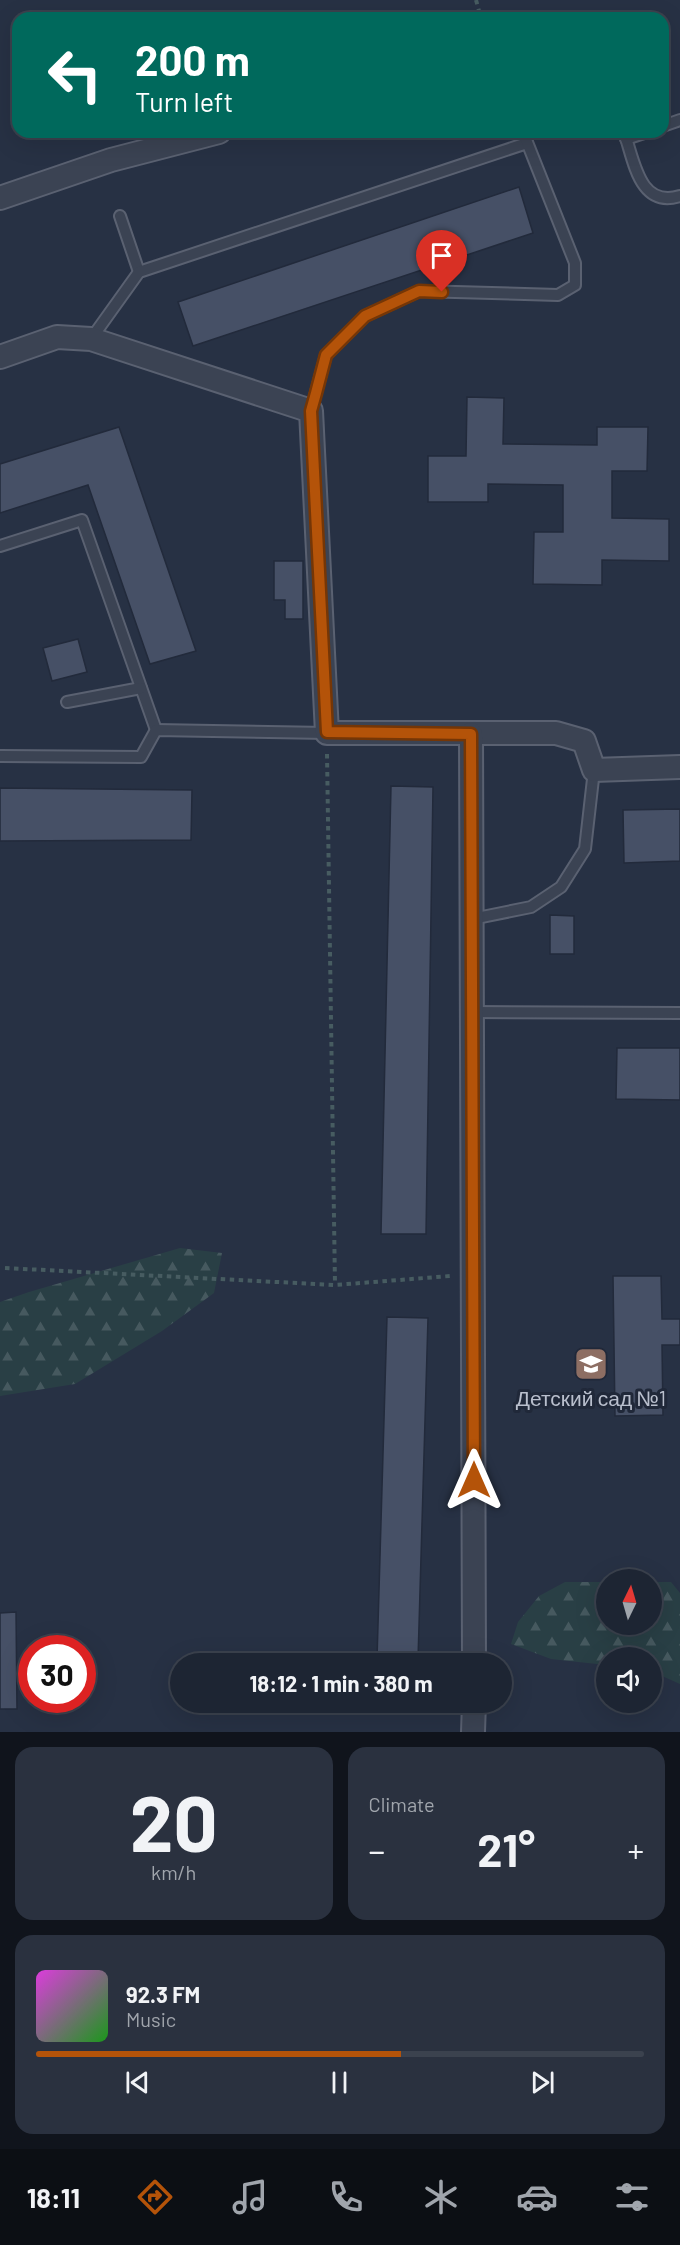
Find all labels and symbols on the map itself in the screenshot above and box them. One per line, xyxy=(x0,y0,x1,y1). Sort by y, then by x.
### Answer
pin xyxy=(416,230,467,292)
school or university icon: Детский сад №1 xyxy=(573,1346,609,1382)
place label: Детский сад №1 xyxy=(516,1385,666,1410)
position arrow xyxy=(442,1448,506,1512)
north arrow xyxy=(596,1569,662,1635)
speed limit sign: 30 xyxy=(18,1635,96,1713)

